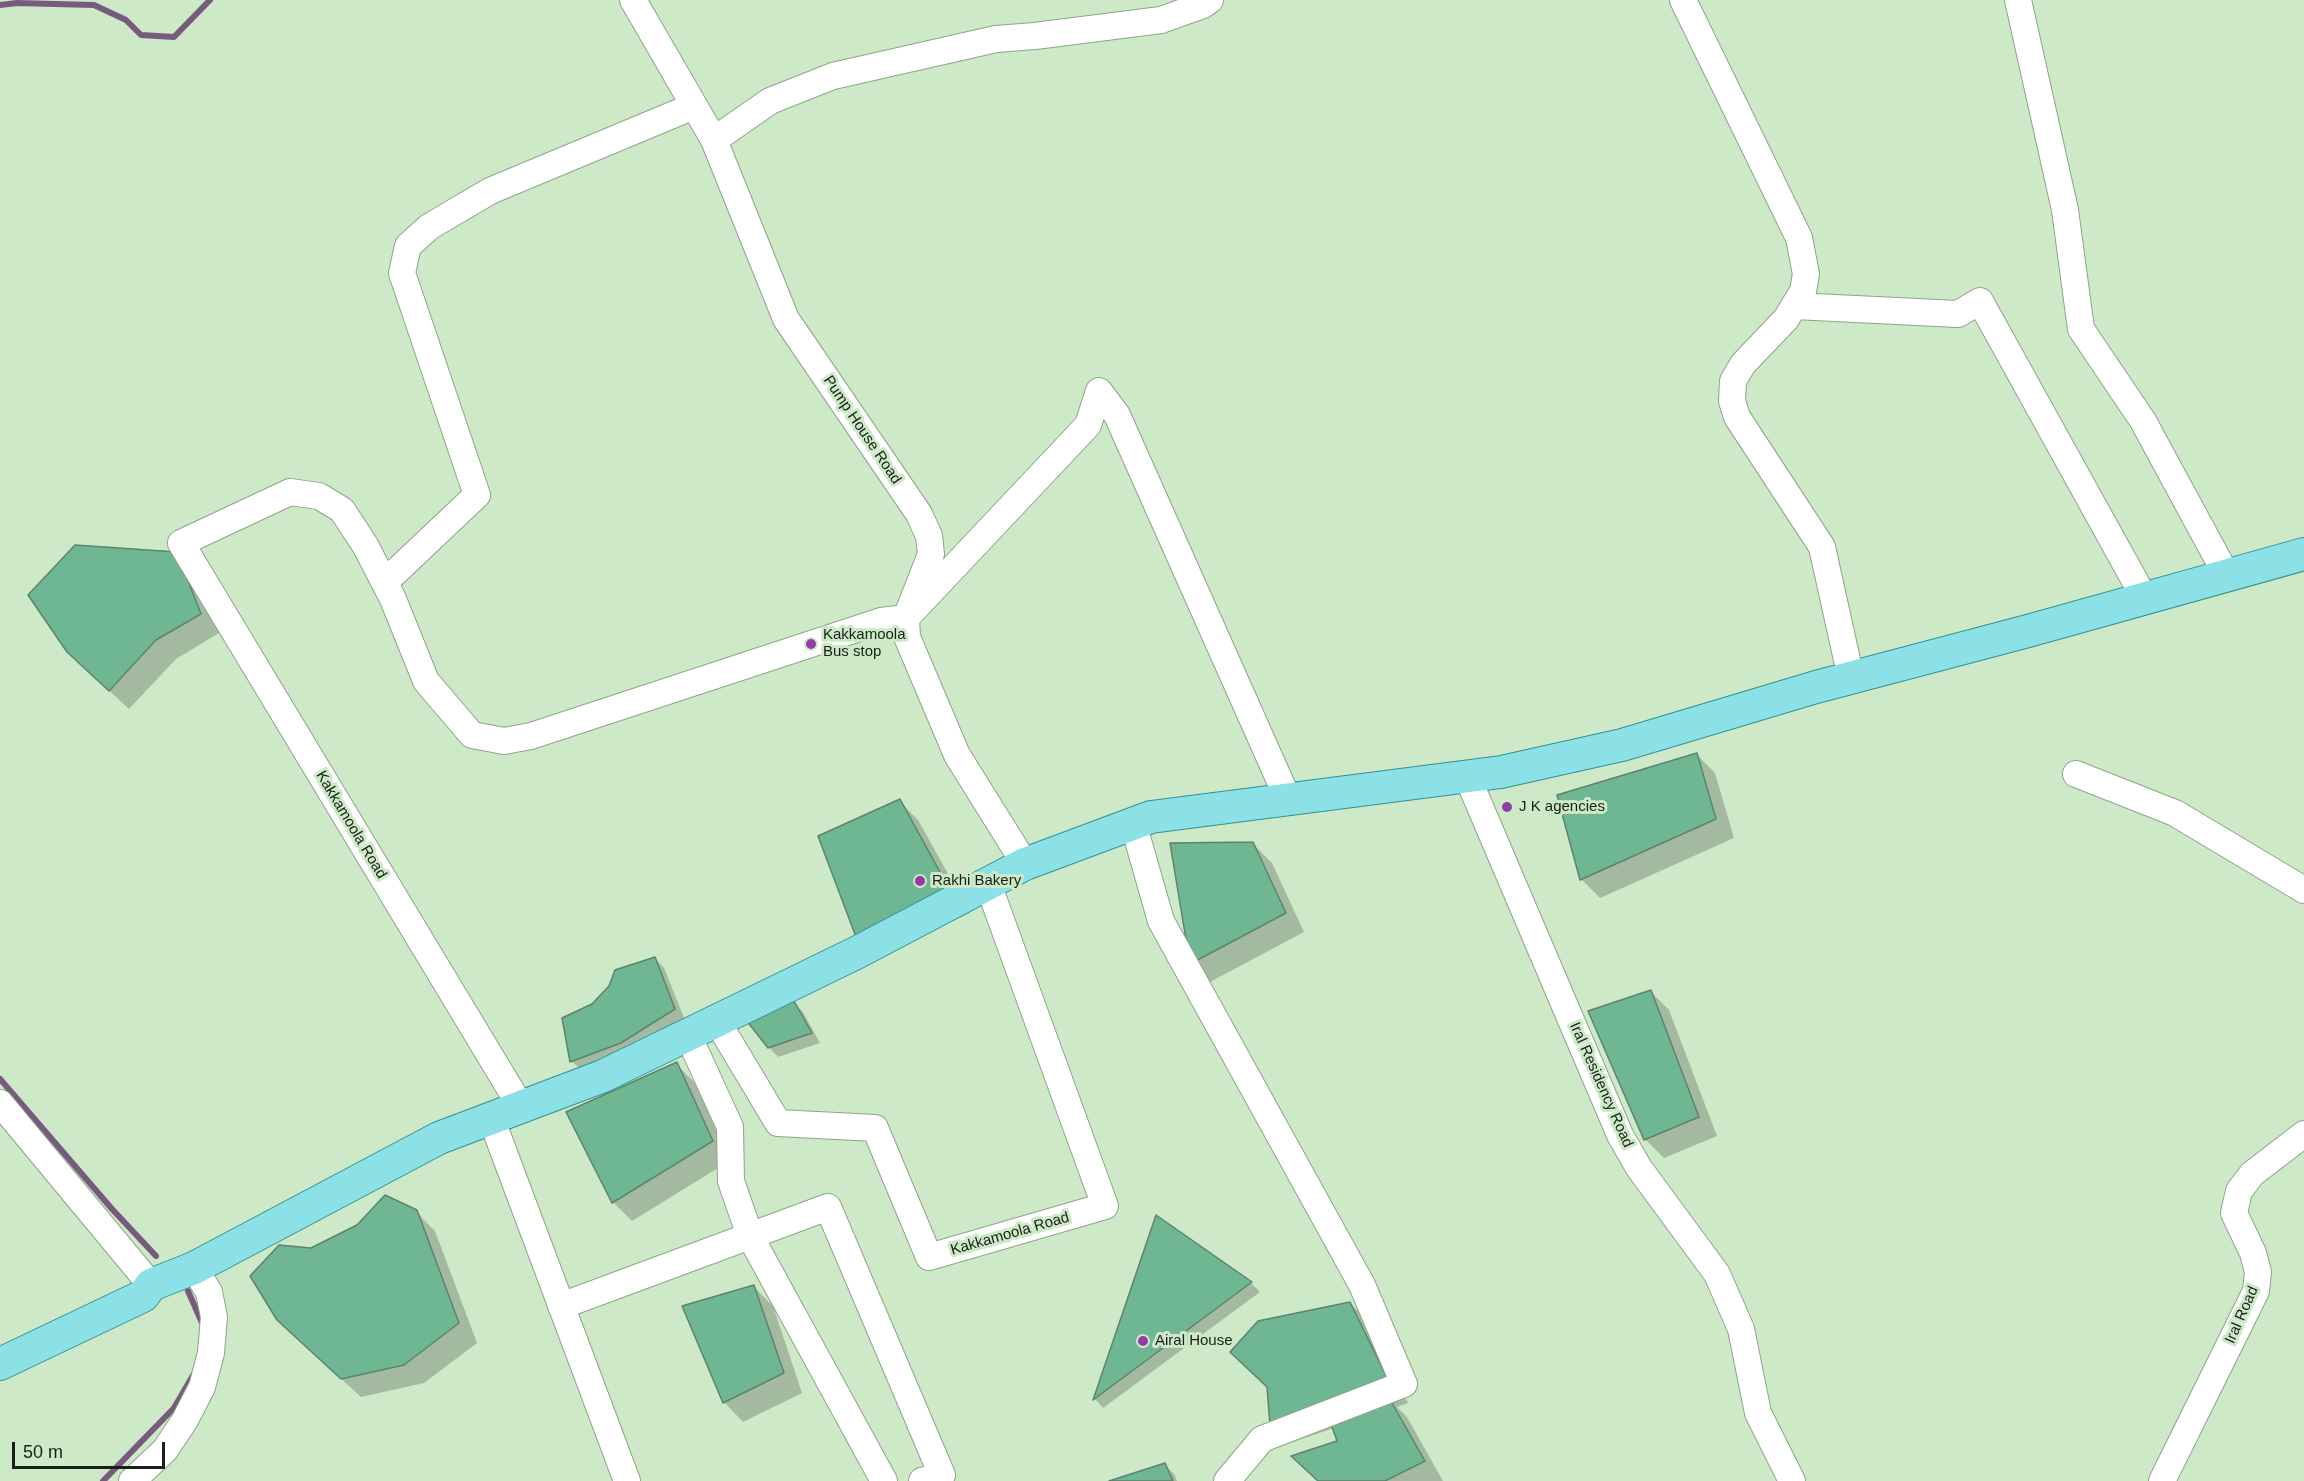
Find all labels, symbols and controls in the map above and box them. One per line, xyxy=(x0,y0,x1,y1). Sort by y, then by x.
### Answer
street label: Pump House Road xyxy=(819,372,905,488)
place label: Kakkamoola Bus stop xyxy=(823,626,906,661)
marker: Kakkamoola Bus stop xyxy=(804,637,818,651)
street label: Kakkamoola Road xyxy=(312,768,390,882)
place label: J K agencies xyxy=(1519,798,1605,816)
marker: J K agencies xyxy=(1500,800,1514,814)
place label: Rakhi Bakery xyxy=(932,872,1021,890)
marker: Rakhi Bakery xyxy=(913,874,927,888)
street label: Iral Residency Road xyxy=(1565,1020,1637,1150)
street label: Kakkamoola Road xyxy=(949,1208,1071,1260)
street label: Iral Road xyxy=(2221,1284,2263,1346)
place label: Airal House xyxy=(1155,1332,1233,1350)
marker: Airal House xyxy=(1136,1334,1150,1348)
scale bar xyxy=(15,1430,168,1468)
text: 50 m xyxy=(23,1442,63,1462)

